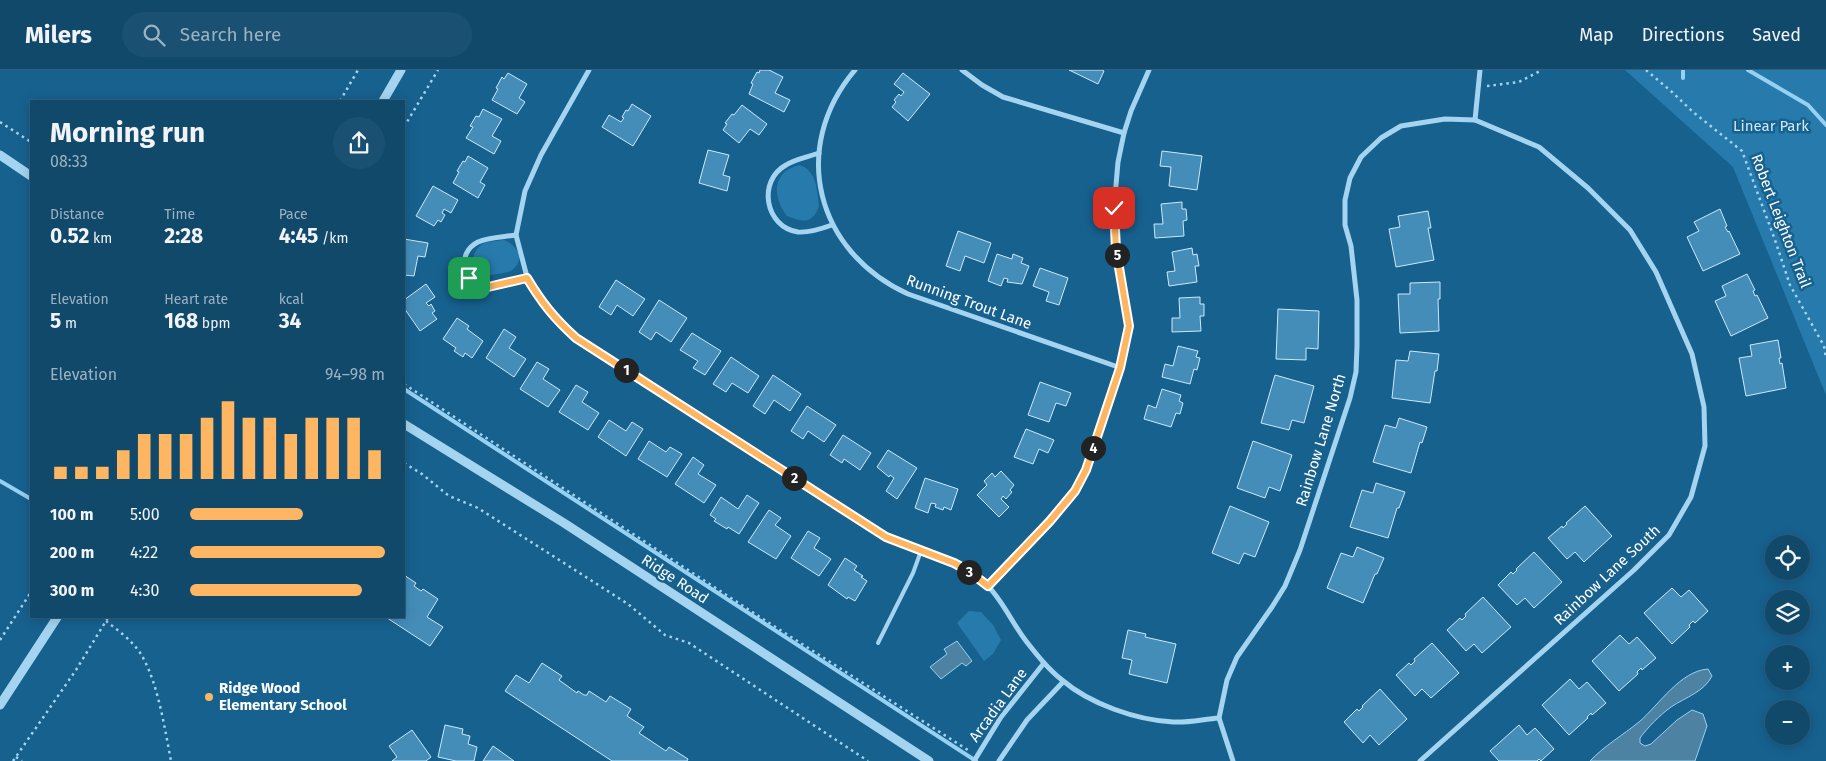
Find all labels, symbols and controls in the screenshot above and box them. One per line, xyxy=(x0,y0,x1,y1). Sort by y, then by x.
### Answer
search box xyxy=(122,12,472,57)
text: Milers xyxy=(25,21,92,49)
icon: search xyxy=(140,21,168,49)
text: Search here xyxy=(180,23,281,46)
text: Map xyxy=(1579,24,1614,46)
text: Directions xyxy=(1642,24,1724,46)
text: Saved xyxy=(1752,24,1801,46)
text: Morning run xyxy=(50,116,205,149)
button: share xyxy=(333,117,385,169)
park label: Linear Park xyxy=(1733,117,1809,135)
street label: Robert Leighton Trail xyxy=(1747,151,1815,291)
text: 08:33 xyxy=(50,152,88,171)
pin xyxy=(1093,187,1135,229)
icon: check xyxy=(1100,194,1128,222)
text: Distance xyxy=(50,206,104,223)
text: Time xyxy=(164,206,195,223)
text: Pace xyxy=(279,206,308,223)
text: 0.52 xyxy=(50,223,89,249)
text: 2:28 xyxy=(164,223,203,249)
text: 4:45 xyxy=(279,223,318,249)
text: km xyxy=(89,230,112,247)
text: /km xyxy=(318,230,349,247)
pin: 5 xyxy=(1104,242,1130,268)
text: 5 xyxy=(1114,247,1121,264)
pin xyxy=(448,257,490,299)
icon: arrive xyxy=(455,264,483,292)
street label: Running Trout Lane xyxy=(904,271,1034,333)
text: Elevation xyxy=(50,291,109,308)
text: Heart rate xyxy=(164,291,228,308)
text: kcal xyxy=(279,291,304,308)
text: 5 xyxy=(50,308,61,334)
text: 168 xyxy=(164,308,198,334)
text: 34 xyxy=(279,308,301,334)
text: m xyxy=(61,315,77,332)
text: bpm xyxy=(198,315,230,332)
pin: 1 xyxy=(614,358,638,382)
text: 1 xyxy=(623,362,630,379)
text: Elevation xyxy=(50,365,117,384)
text: 94–98 m xyxy=(325,365,385,384)
street label: Rainbow Lane North xyxy=(1292,371,1350,509)
pin: 4 xyxy=(1080,436,1106,460)
text: 4 xyxy=(1090,440,1097,457)
pin: 2 xyxy=(782,466,806,490)
text: 2 xyxy=(791,470,798,487)
text: 100 m xyxy=(50,505,93,524)
text: 5:00 xyxy=(130,505,160,524)
street label: Rainbow Lane South xyxy=(1550,521,1664,629)
map controls xyxy=(1765,535,1810,745)
button: locate xyxy=(1765,535,1810,580)
text: 200 m xyxy=(50,543,94,562)
text: 4:22 xyxy=(130,543,158,562)
street label: Ridge Road xyxy=(638,551,712,607)
pin: 3 xyxy=(956,560,982,584)
text: 3 xyxy=(966,564,973,581)
text: 300 m xyxy=(50,581,94,600)
text: 4:30 xyxy=(130,581,159,600)
button: layers xyxy=(1765,590,1810,635)
button: + xyxy=(1765,645,1810,690)
street label: Arcadia Lane xyxy=(965,665,1031,745)
place label: Ridge Wood Elementary School xyxy=(219,679,347,714)
marker: Ridge Wood Elementary School xyxy=(203,691,215,703)
button: − xyxy=(1765,700,1810,745)

